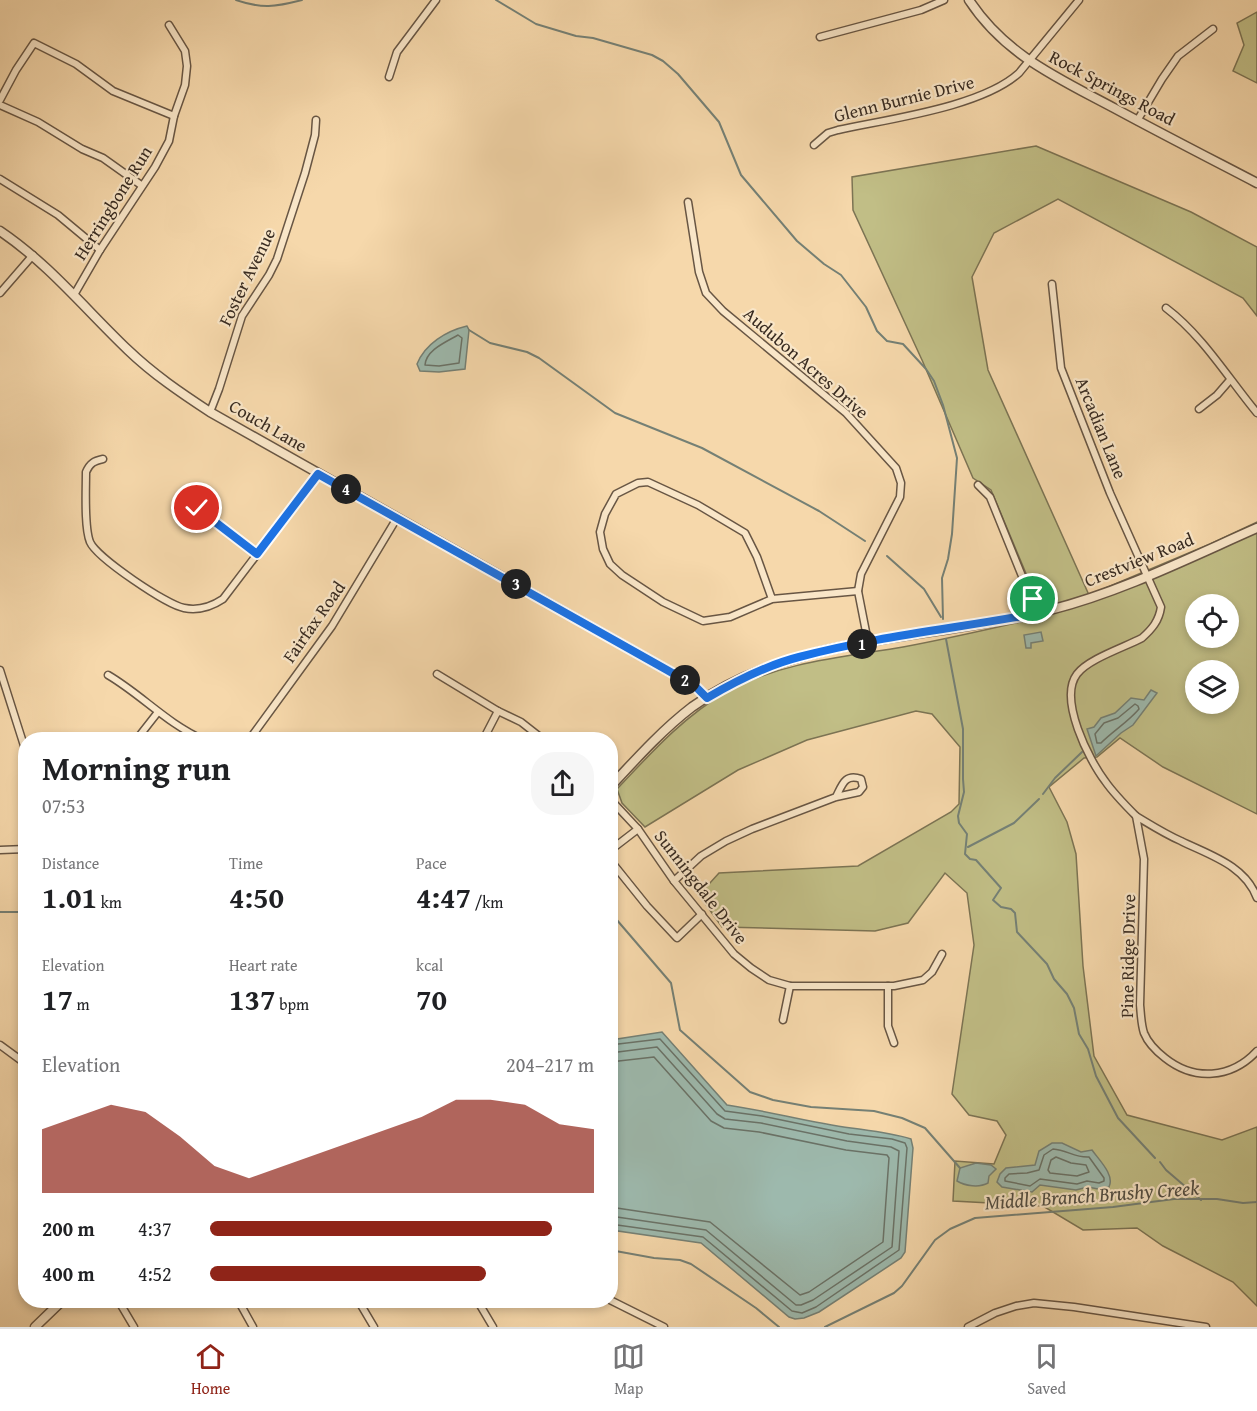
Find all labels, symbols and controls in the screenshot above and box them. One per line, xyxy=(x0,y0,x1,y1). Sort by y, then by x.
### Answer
street label: Rock Springs Road xyxy=(1044,43,1180,132)
street label: Glenn Burnie Drive xyxy=(831,68,977,129)
street label: Herringbone Run xyxy=(67,140,159,265)
street label: Foster Avenue xyxy=(211,223,282,330)
street label: Audubon Acres Drive xyxy=(738,300,875,425)
street label: Arcadian Lane xyxy=(1069,373,1134,483)
street label: Couch Lane xyxy=(224,392,312,459)
pin: 4 xyxy=(331,474,361,504)
text: 4 xyxy=(342,477,350,501)
pin xyxy=(171,482,222,533)
icon: check xyxy=(180,491,213,524)
street label: Crestview Road xyxy=(1080,525,1198,594)
pin: 3 xyxy=(501,569,531,599)
text: 3 xyxy=(512,572,520,596)
pin xyxy=(1007,573,1058,624)
street label: Fairfax Road xyxy=(276,575,352,668)
icon: arrive xyxy=(1016,582,1049,615)
map controls xyxy=(1185,594,1239,714)
button: locate xyxy=(1185,594,1239,648)
pin: 1 xyxy=(847,629,877,659)
text: 1 xyxy=(858,632,866,656)
button: layers xyxy=(1185,660,1239,714)
pin: 2 xyxy=(670,665,700,695)
text: 2 xyxy=(681,668,689,692)
text: Morning run xyxy=(42,744,231,792)
button: share xyxy=(531,752,594,815)
text: 07:53 xyxy=(42,791,85,820)
street label: Sunningdale Drive xyxy=(648,824,755,950)
text: Distance xyxy=(42,851,99,875)
text: Time xyxy=(229,851,263,875)
text: Pace xyxy=(416,851,447,875)
text: 1.01 xyxy=(42,875,97,919)
text: 4:50 xyxy=(229,875,284,919)
text: 4:47 xyxy=(416,875,471,919)
text: km xyxy=(97,890,122,914)
text: /km xyxy=(471,890,503,914)
street label: Pine Ridge Drive xyxy=(1113,894,1142,1018)
text: Elevation xyxy=(42,953,105,977)
text: Heart rate xyxy=(229,953,298,977)
text: kcal xyxy=(416,953,443,977)
text: 17 xyxy=(42,977,73,1021)
text: 137 xyxy=(229,977,276,1021)
text: 70 xyxy=(416,977,447,1021)
text: m xyxy=(73,992,90,1016)
text: bpm xyxy=(276,992,309,1016)
text: Elevation xyxy=(42,1050,120,1079)
text: 204–217 m xyxy=(506,1050,594,1079)
water label: Middle Branch Brushy Creek xyxy=(984,1172,1201,1216)
text: 200 m xyxy=(42,1214,95,1243)
text: 4:37 xyxy=(138,1214,172,1243)
text: 400 m xyxy=(42,1259,95,1288)
text: 4:52 xyxy=(138,1259,172,1288)
tab: Home xyxy=(191,1340,230,1400)
tab: Map xyxy=(612,1340,645,1400)
tab: Saved xyxy=(1027,1340,1066,1400)

